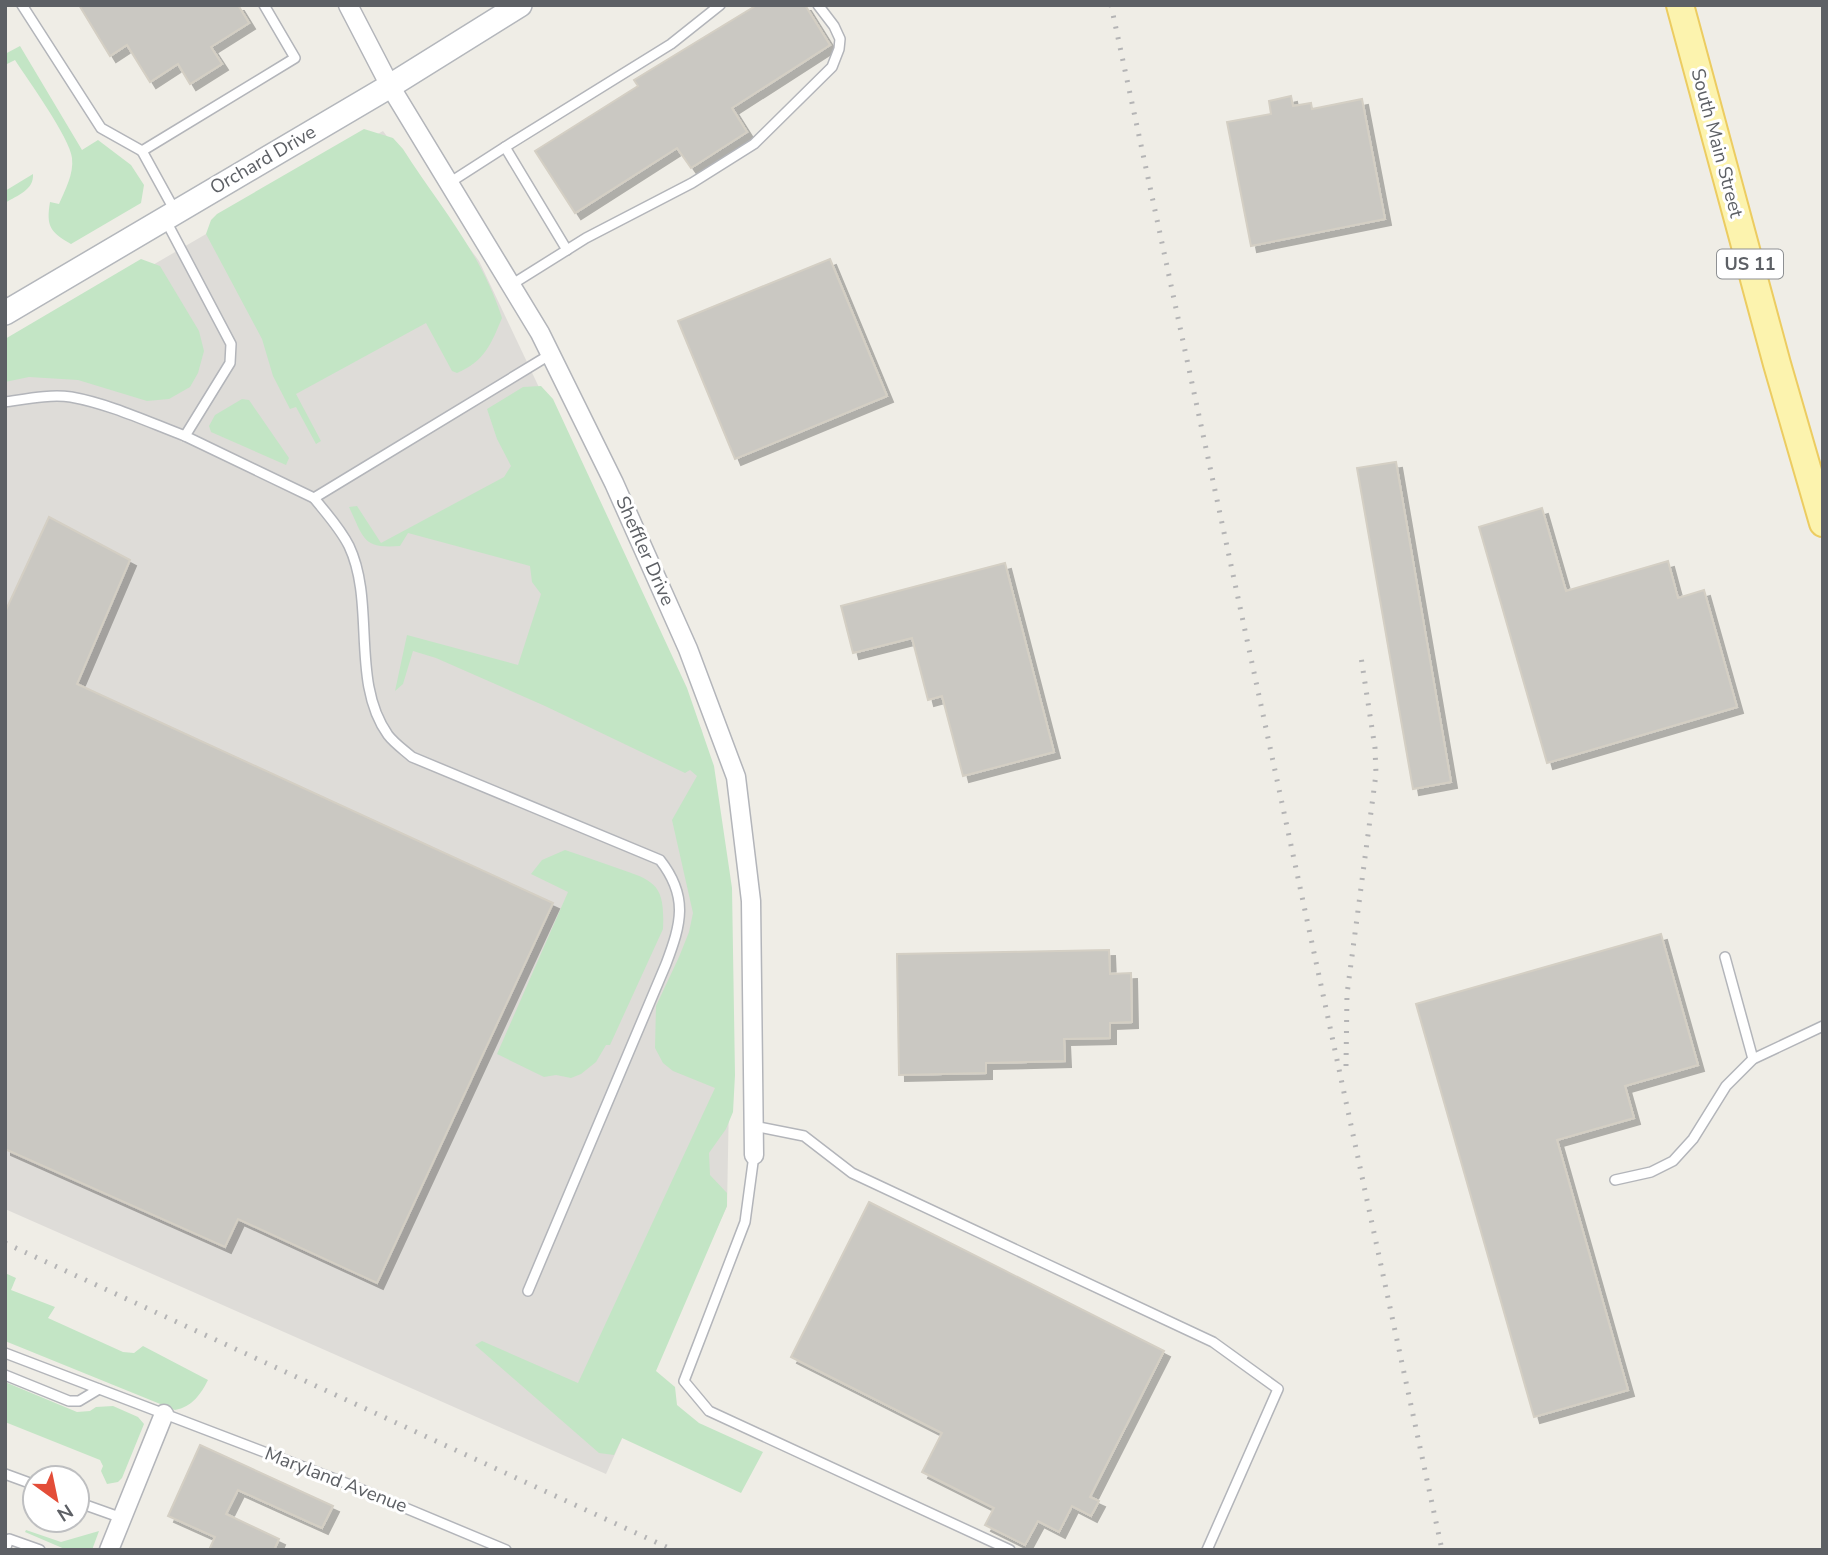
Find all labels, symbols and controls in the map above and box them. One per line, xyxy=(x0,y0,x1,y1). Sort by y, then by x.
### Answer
street label: South Main Street xyxy=(1685,66,1750,221)
street label: Orchard Drive xyxy=(205,119,321,201)
road number: US 11 xyxy=(1717,250,1783,278)
street label: Sheffler Drive xyxy=(609,492,681,610)
street label: Maryland Avenue xyxy=(261,1441,411,1519)
north arrow xyxy=(21,1464,91,1534)
text: N xyxy=(52,1498,78,1527)

